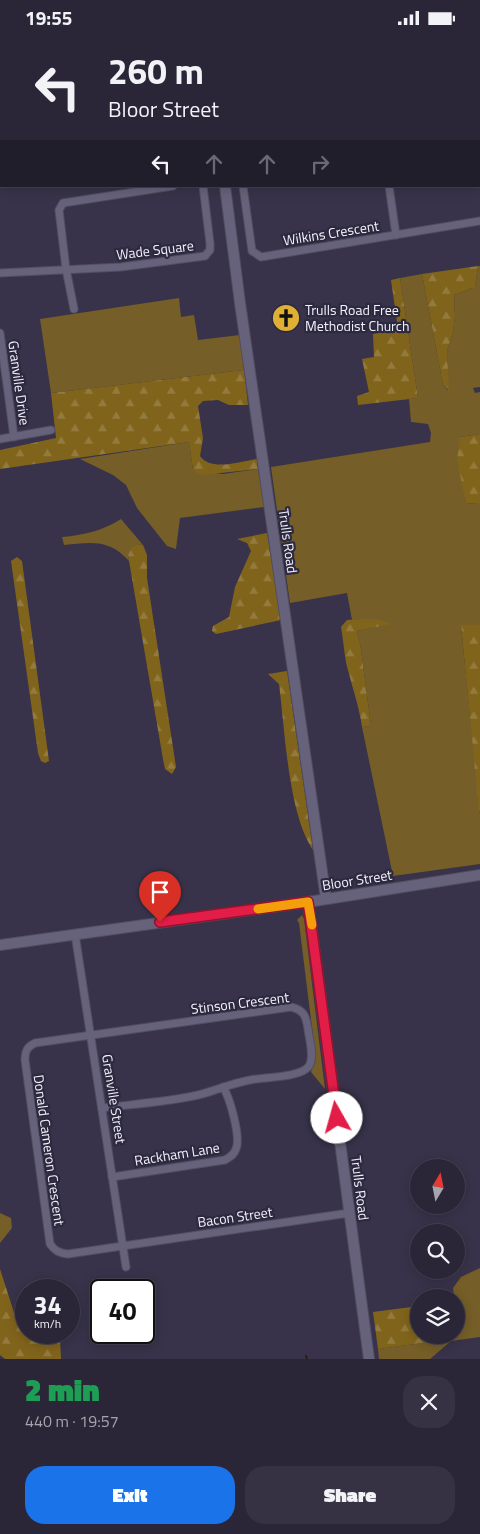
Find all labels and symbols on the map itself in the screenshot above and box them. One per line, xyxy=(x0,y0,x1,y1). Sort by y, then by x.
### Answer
street label: Wilkins Crescent xyxy=(281,215,380,250)
street label: Wade Square xyxy=(115,234,195,265)
place label: Trulls Road Free Methodist Church xyxy=(305,299,409,336)
church icon: Trulls Road Free Methodist Church xyxy=(271,303,301,333)
street label: Granville Drive xyxy=(3,339,36,426)
street label: Trulls Road xyxy=(274,507,303,574)
street label: Bloor Street xyxy=(320,864,394,895)
pin xyxy=(139,871,181,922)
street label: Stinson Crescent xyxy=(190,986,290,1019)
street label: Granville Street xyxy=(97,1053,132,1145)
street label: Donald Cameron Crescent xyxy=(29,1073,70,1227)
position arrow xyxy=(310,1091,362,1143)
street label: Rackham Lane xyxy=(133,1136,221,1171)
street label: Trulls Road xyxy=(346,1154,375,1221)
north arrow xyxy=(410,1159,465,1214)
street label: Bacon Street xyxy=(196,1201,274,1232)
speed limit sign: 40 xyxy=(90,1279,155,1344)

